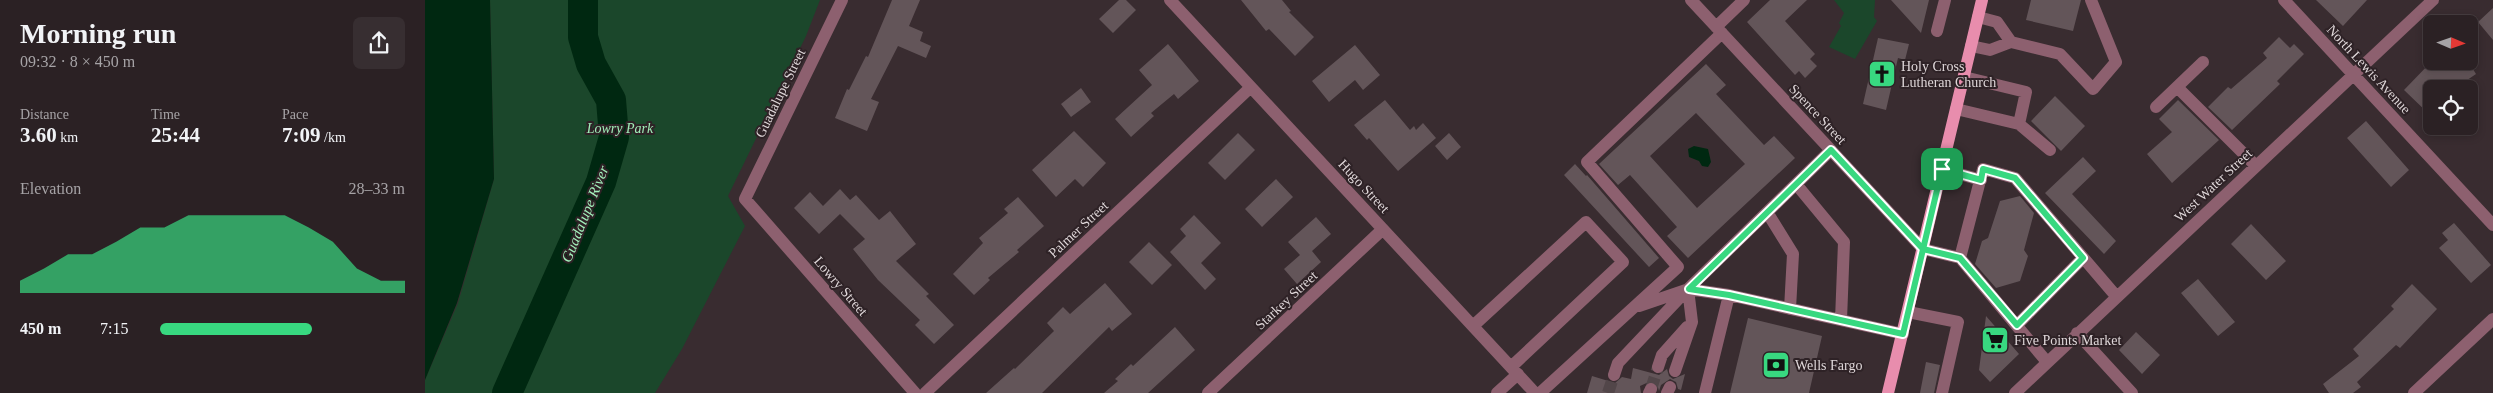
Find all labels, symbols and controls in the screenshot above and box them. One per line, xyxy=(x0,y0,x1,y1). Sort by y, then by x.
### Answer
north arrow xyxy=(2423,15,2477,70)
map controls xyxy=(2423,15,2478,135)
button: share xyxy=(353,17,405,69)
text: Morning run xyxy=(20,18,176,49)
street label: North Lewis Avenue xyxy=(2324,22,2414,117)
street label: Guadalupe Street xyxy=(752,46,808,140)
text: 09:32 · 8 × 450 m xyxy=(20,53,135,70)
church icon: Holy Cross Lutheran Church xyxy=(1867,59,1897,89)
place label: Holy Cross Lutheran Church xyxy=(1901,59,1996,90)
button: locate xyxy=(2423,80,2478,135)
street label: Spence Street xyxy=(1786,81,1849,148)
text: Distance xyxy=(20,107,69,122)
text: Time xyxy=(151,107,180,122)
text: Pace xyxy=(282,107,308,122)
park label: Lowry Park xyxy=(586,121,654,136)
text: 3.60 xyxy=(20,123,57,147)
text: 25:44 xyxy=(151,123,200,147)
text: 7:09 xyxy=(282,123,321,147)
text: km xyxy=(57,130,78,145)
text: /km xyxy=(321,130,346,145)
street label: West Water Street xyxy=(2172,146,2255,225)
pin xyxy=(1921,148,1963,190)
icon: arrive xyxy=(1928,155,1956,183)
street label: Hugo Street xyxy=(1335,157,1392,216)
water label: Guadalupe River xyxy=(558,163,612,265)
text: Elevation xyxy=(20,180,81,197)
text: 28–33 m xyxy=(349,180,405,197)
street label: Palmer Street xyxy=(1046,198,1111,261)
street label: Lowry Street xyxy=(811,254,870,319)
street label: Starkey Street xyxy=(1252,268,1320,333)
text: 450 m xyxy=(20,320,61,337)
text: 7:15 xyxy=(100,320,128,337)
supermarket icon: Five Points Market xyxy=(1980,325,2010,355)
place label: Five Points Market xyxy=(2014,333,2121,348)
bank icon: Wells Fargo xyxy=(1761,350,1791,380)
place label: Wells Fargo xyxy=(1795,358,1862,373)

